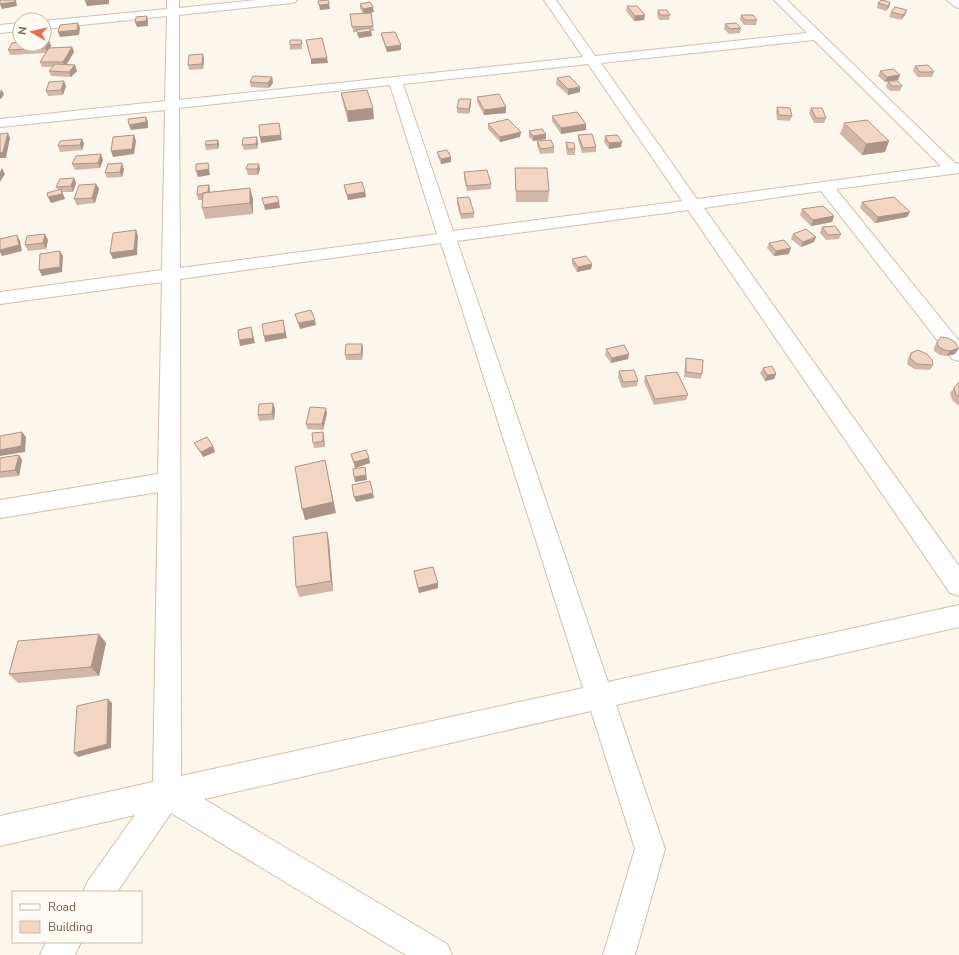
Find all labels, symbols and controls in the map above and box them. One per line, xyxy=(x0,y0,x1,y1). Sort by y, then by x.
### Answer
north arrow xyxy=(12,12,52,52)
text: N xyxy=(15,26,31,36)
legend xyxy=(12,891,142,943)
text: Road xyxy=(48,899,76,915)
text: Building xyxy=(48,919,93,935)

